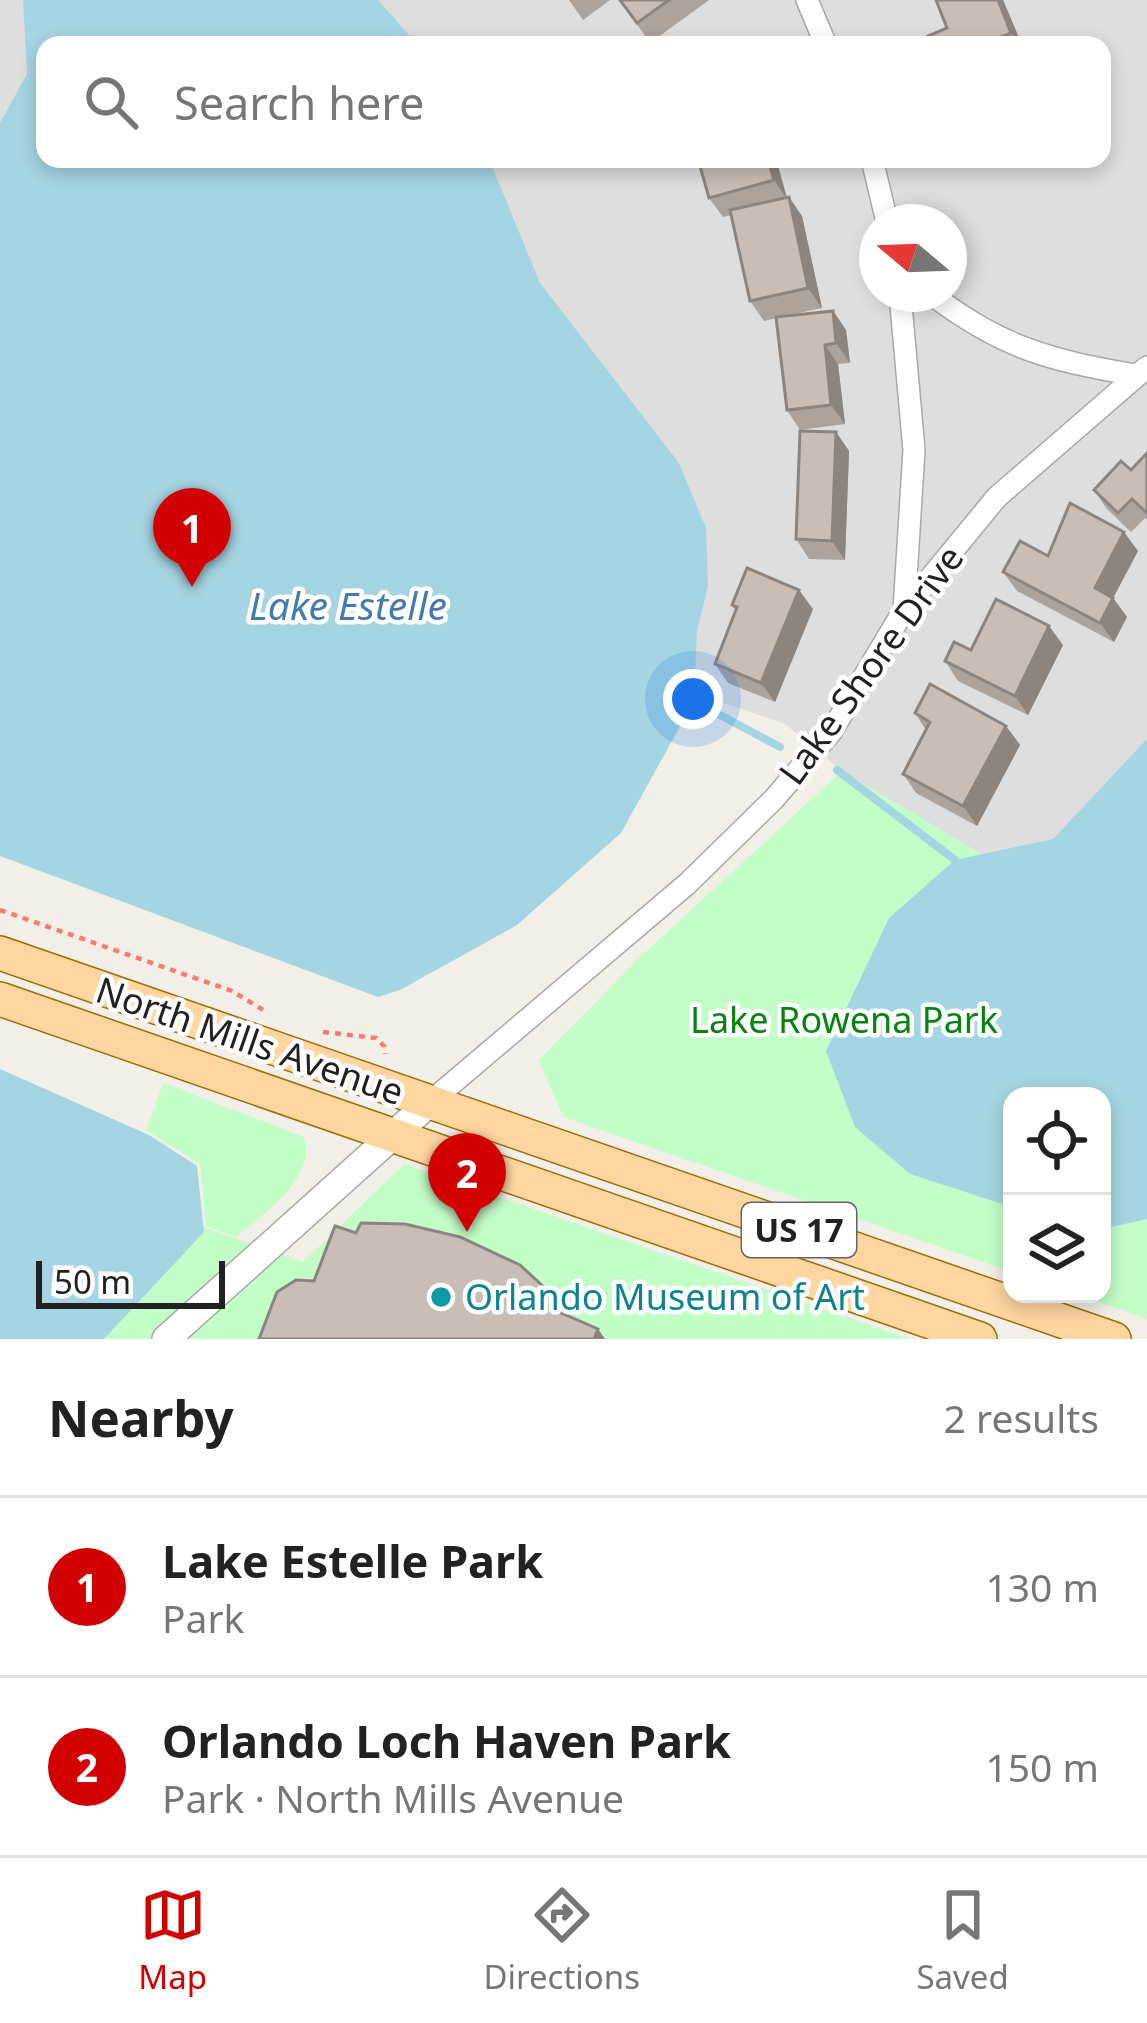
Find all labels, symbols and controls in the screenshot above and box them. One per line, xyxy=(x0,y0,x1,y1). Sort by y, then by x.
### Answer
search box xyxy=(36,36,1111,168)
icon: search xyxy=(78,69,144,135)
text: Search here xyxy=(174,72,424,133)
north arrow xyxy=(859,204,967,312)
pin: 1 xyxy=(153,488,231,587)
street label: Lake Shore Drive xyxy=(767,535,974,794)
water label: Lake Estelle xyxy=(249,578,447,631)
your location xyxy=(663,669,723,729)
street label: North Mills Avenue xyxy=(90,965,410,1116)
park label: Lake Rowena Park xyxy=(690,995,998,1044)
map controls xyxy=(1003,1087,1111,1303)
button: locate xyxy=(1003,1087,1111,1195)
pin: 2 xyxy=(428,1133,506,1232)
button: layers xyxy=(1003,1195,1111,1303)
road number: US 17 xyxy=(742,1203,856,1257)
scale bar xyxy=(36,1255,225,1308)
text: 50 m xyxy=(54,1259,131,1304)
place label: Orlando Museum of Art xyxy=(465,1272,865,1321)
marker: Orlando Museum of Art xyxy=(428,1284,454,1310)
text: Nearby xyxy=(48,1382,234,1452)
text: 2 results xyxy=(944,1391,1099,1444)
text: Lake Estelle Park xyxy=(162,1530,543,1591)
text: 1 xyxy=(76,1560,98,1613)
text: 130 m xyxy=(985,1560,1099,1613)
text: Park xyxy=(162,1591,244,1644)
text: Orlando Loch Haven Park xyxy=(162,1710,731,1771)
text: 2 xyxy=(76,1740,98,1793)
text: 150 m xyxy=(985,1740,1099,1793)
text: Park · North Mills Avenue xyxy=(162,1771,624,1824)
tab: Map xyxy=(138,1882,207,1999)
tab: Directions xyxy=(483,1882,640,1999)
tab: Saved xyxy=(916,1882,1009,1999)

